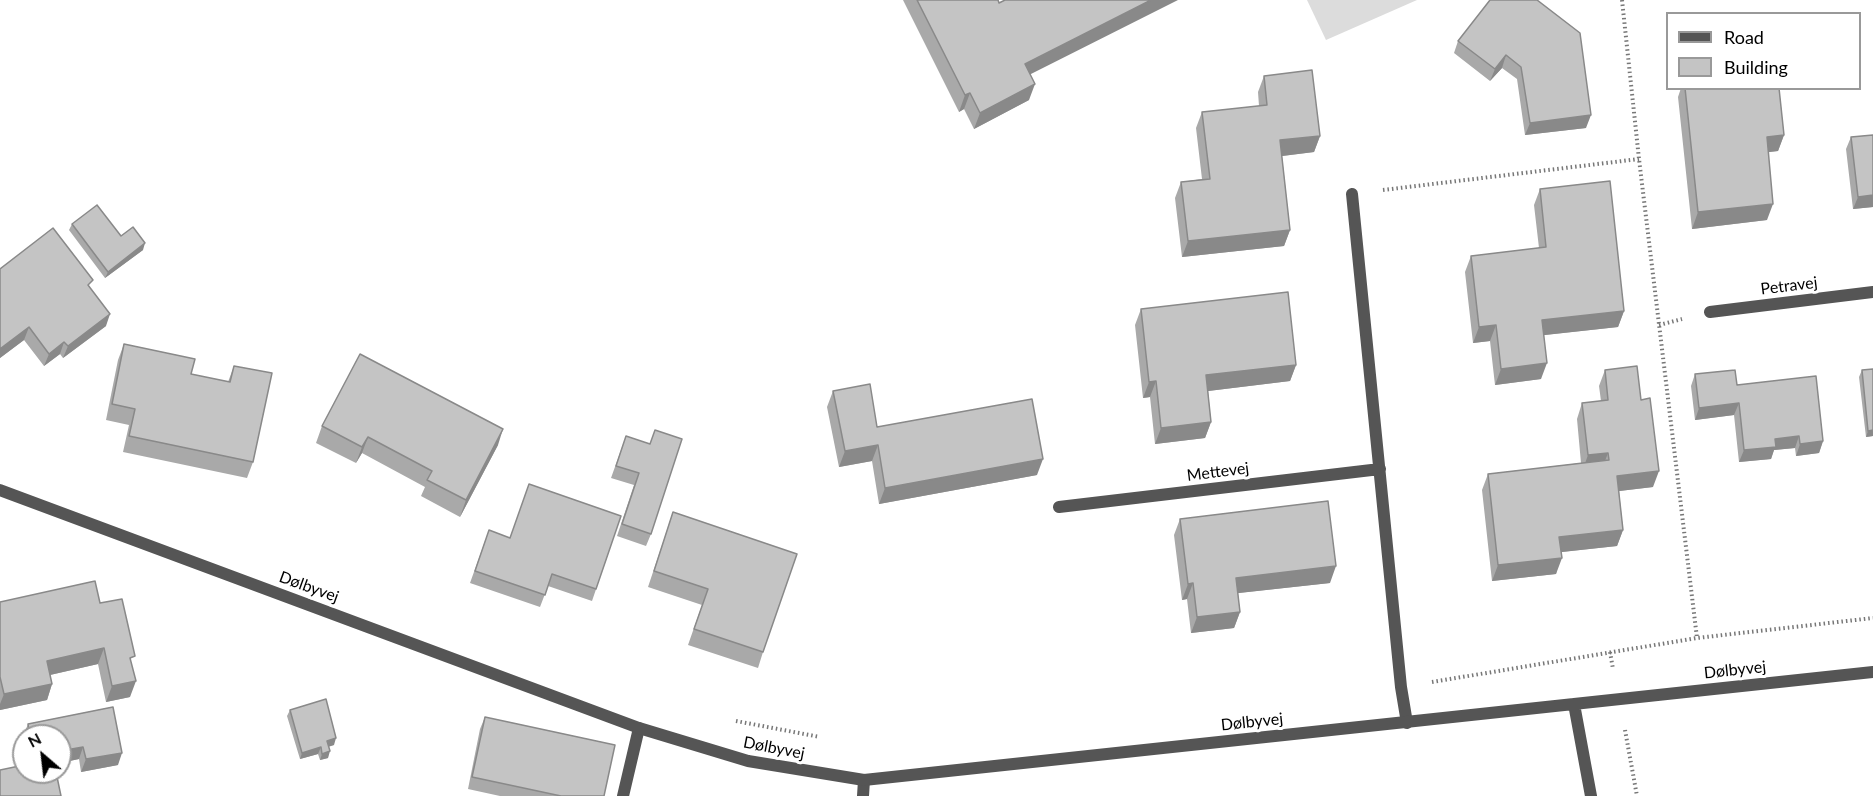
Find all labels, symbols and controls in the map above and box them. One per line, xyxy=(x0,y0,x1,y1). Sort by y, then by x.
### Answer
legend xyxy=(1666,12,1861,90)
text: Road xyxy=(1724,26,1764,48)
text: Building xyxy=(1724,56,1788,78)
street label: Petravej xyxy=(1759,273,1819,299)
street label: Mettevej xyxy=(1186,459,1250,485)
street label: Dølbyvej xyxy=(276,567,342,607)
street label: Dølbyvej xyxy=(1703,657,1767,683)
street label: Dølbyvej xyxy=(1220,709,1284,735)
north arrow xyxy=(12,724,72,784)
text: N xyxy=(24,728,44,751)
street label: Dølbyvej xyxy=(742,733,806,763)

